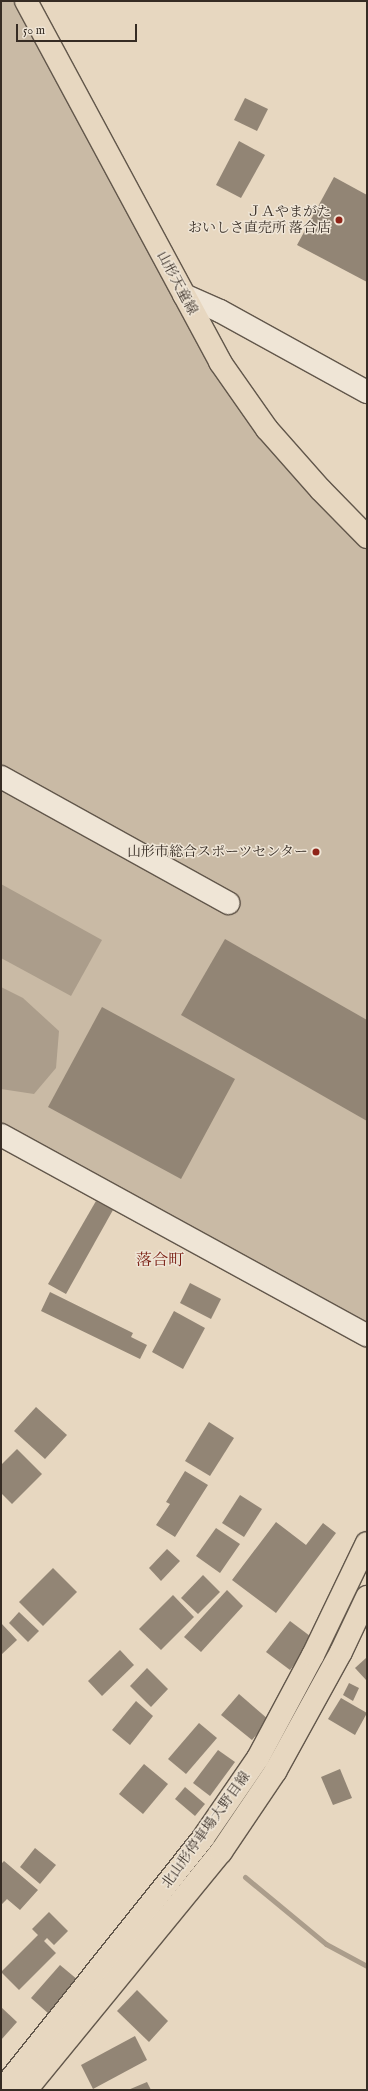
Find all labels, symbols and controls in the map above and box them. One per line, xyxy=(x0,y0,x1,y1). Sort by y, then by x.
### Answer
scale bar xyxy=(18,16,139,42)
text: 50 m xyxy=(23,23,45,38)
place label: ＪＡやまがた おいしさ直売所 落合店 xyxy=(188,204,331,236)
marker: ＪＡやまがた おいしさ直売所 落合店 xyxy=(334,215,344,225)
street label: 山形天童線 xyxy=(153,248,201,318)
place label: 山形市総合スポーツセンター xyxy=(126,844,308,860)
marker: 山形市総合スポーツセンター xyxy=(311,847,321,857)
district label: 落合町 xyxy=(136,1251,184,1271)
street label: 北山形停車場大野目線 xyxy=(158,1768,254,1892)

